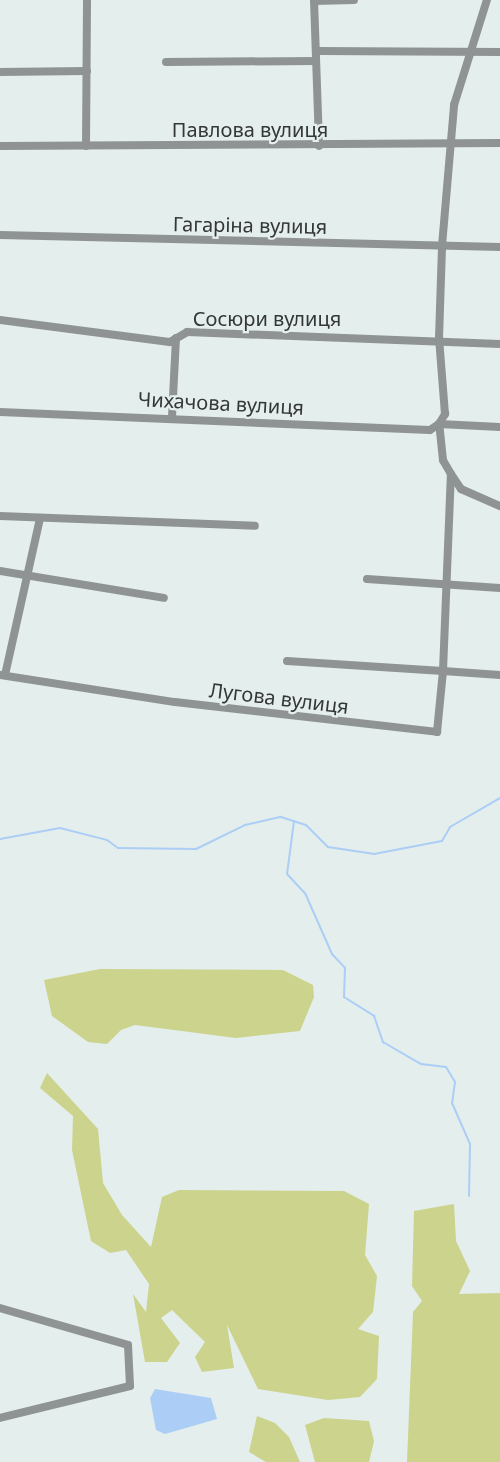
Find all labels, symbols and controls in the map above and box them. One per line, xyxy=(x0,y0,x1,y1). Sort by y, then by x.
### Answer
street label: Павлова вулиця xyxy=(172,117,328,141)
street label: Гагаріна вулиця xyxy=(173,212,327,238)
street label: Сосюри вулиця xyxy=(193,306,341,330)
street label: Чихачова вулиця xyxy=(137,387,305,419)
street label: Лугова вулиця xyxy=(208,678,350,718)

